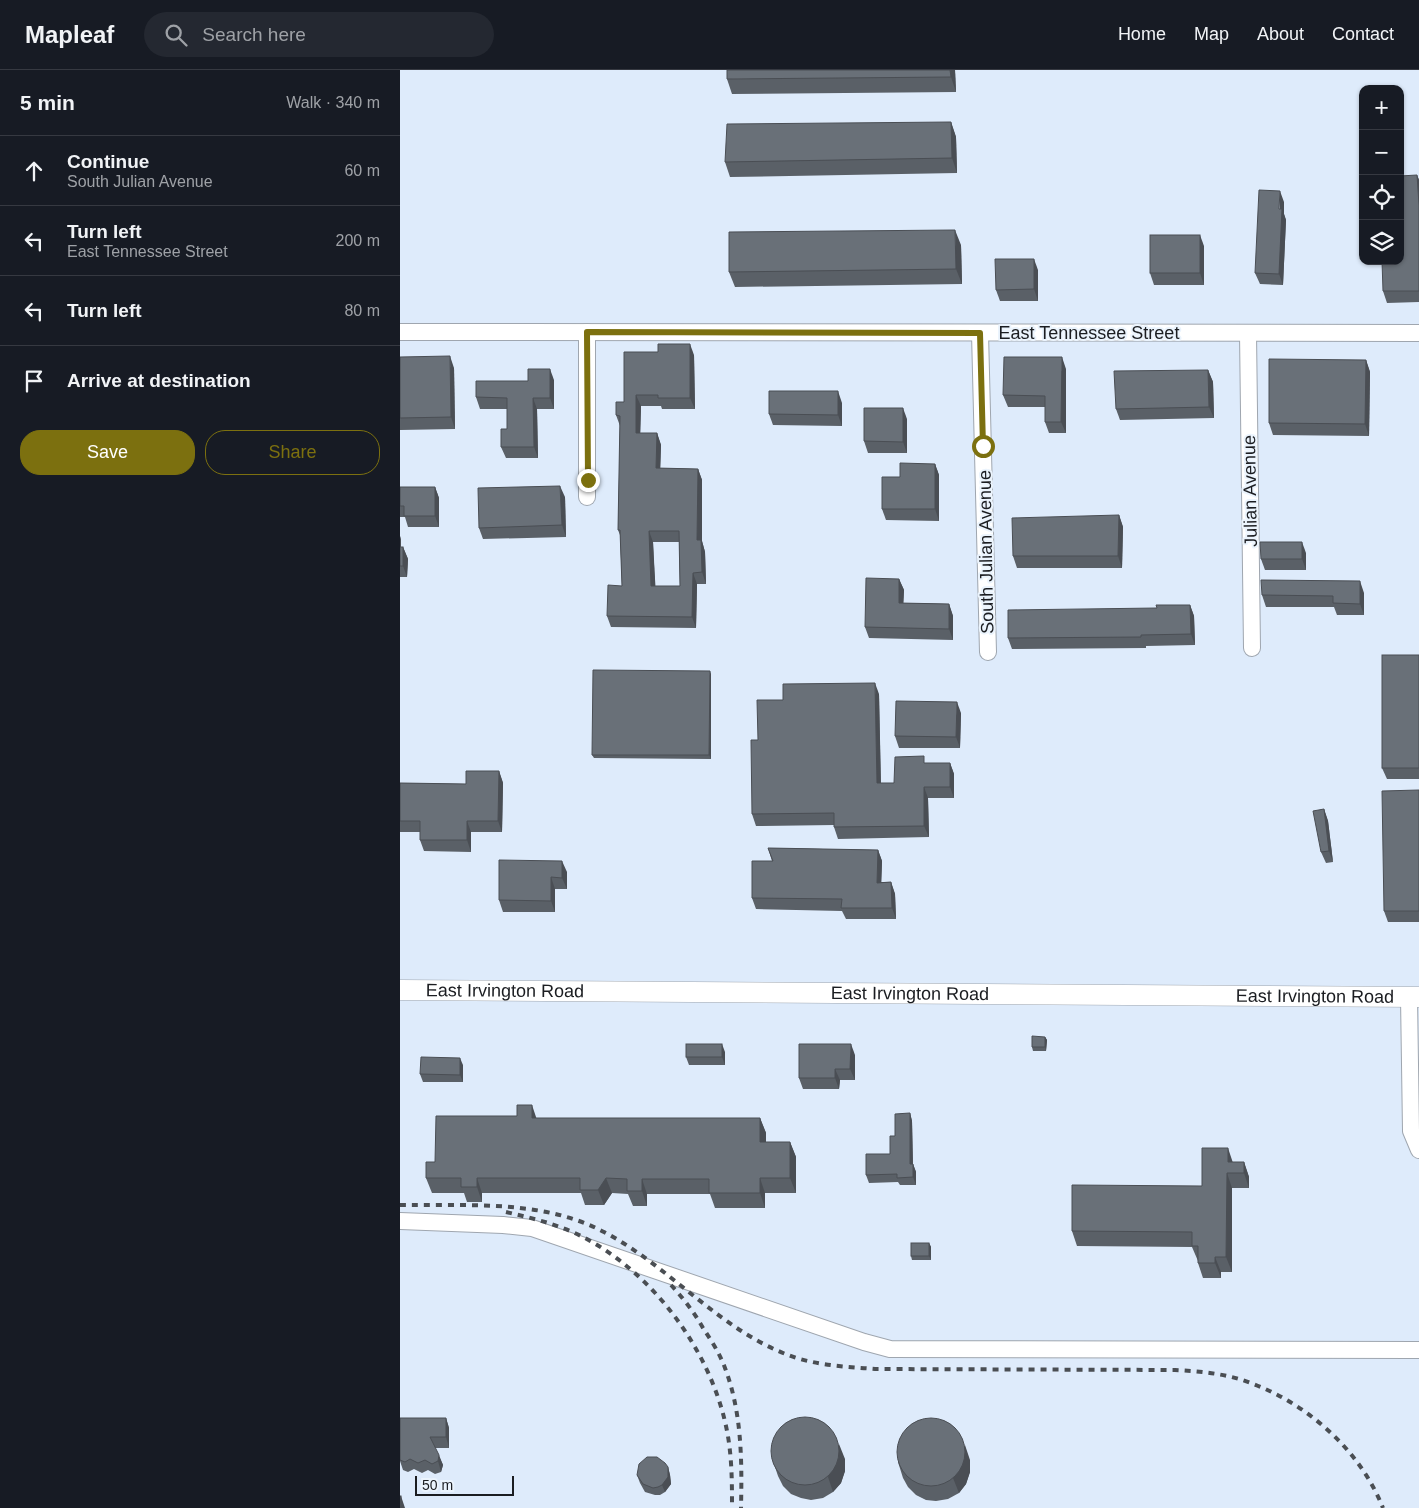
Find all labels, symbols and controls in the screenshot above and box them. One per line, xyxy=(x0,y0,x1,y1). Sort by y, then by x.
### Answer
search box xyxy=(144,12,494,57)
text: Mapleaf xyxy=(25,21,114,48)
icon: search xyxy=(162,21,190,49)
text: Search here xyxy=(202,24,306,45)
text: Home xyxy=(1118,24,1166,44)
text: Map xyxy=(1194,24,1229,44)
text: About xyxy=(1257,24,1304,44)
text: Contact xyxy=(1332,24,1394,44)
map controls xyxy=(1359,85,1404,265)
button: + xyxy=(1359,85,1404,130)
text: 5 min xyxy=(20,91,75,114)
text: Walk · 340 m xyxy=(286,94,380,111)
button: − xyxy=(1359,130,1404,175)
text: Continue xyxy=(67,151,149,172)
icon: ahead xyxy=(20,157,48,185)
text: 60 m xyxy=(344,162,380,179)
text: South Julian Avenue xyxy=(67,173,213,190)
button: locate xyxy=(1359,175,1404,220)
button: layers xyxy=(1359,220,1404,265)
text: Turn left xyxy=(67,221,142,242)
icon: left xyxy=(20,227,48,255)
text: 200 m xyxy=(336,232,380,249)
text: East Tennessee Street xyxy=(67,243,228,260)
icon: left xyxy=(20,297,48,325)
text: Turn left xyxy=(67,300,142,321)
text: 80 m xyxy=(344,302,380,319)
street label: East Tennessee Street xyxy=(999,323,1179,343)
icon: arrive xyxy=(20,367,48,395)
text: Arrive at destination xyxy=(67,370,251,391)
button: Save xyxy=(20,430,195,475)
button: Share xyxy=(205,430,380,475)
route start xyxy=(972,435,995,458)
street label: Julian Avenue xyxy=(1239,435,1261,547)
route end xyxy=(577,469,600,492)
street label: South Julian Avenue xyxy=(975,470,997,634)
street label: East Irvington Road xyxy=(426,980,584,1001)
street label: East Irvington Road xyxy=(831,983,989,1004)
street label: East Irvington Road xyxy=(1236,986,1394,1007)
scale bar xyxy=(415,1473,514,1496)
text: 50 m xyxy=(422,1477,453,1493)

